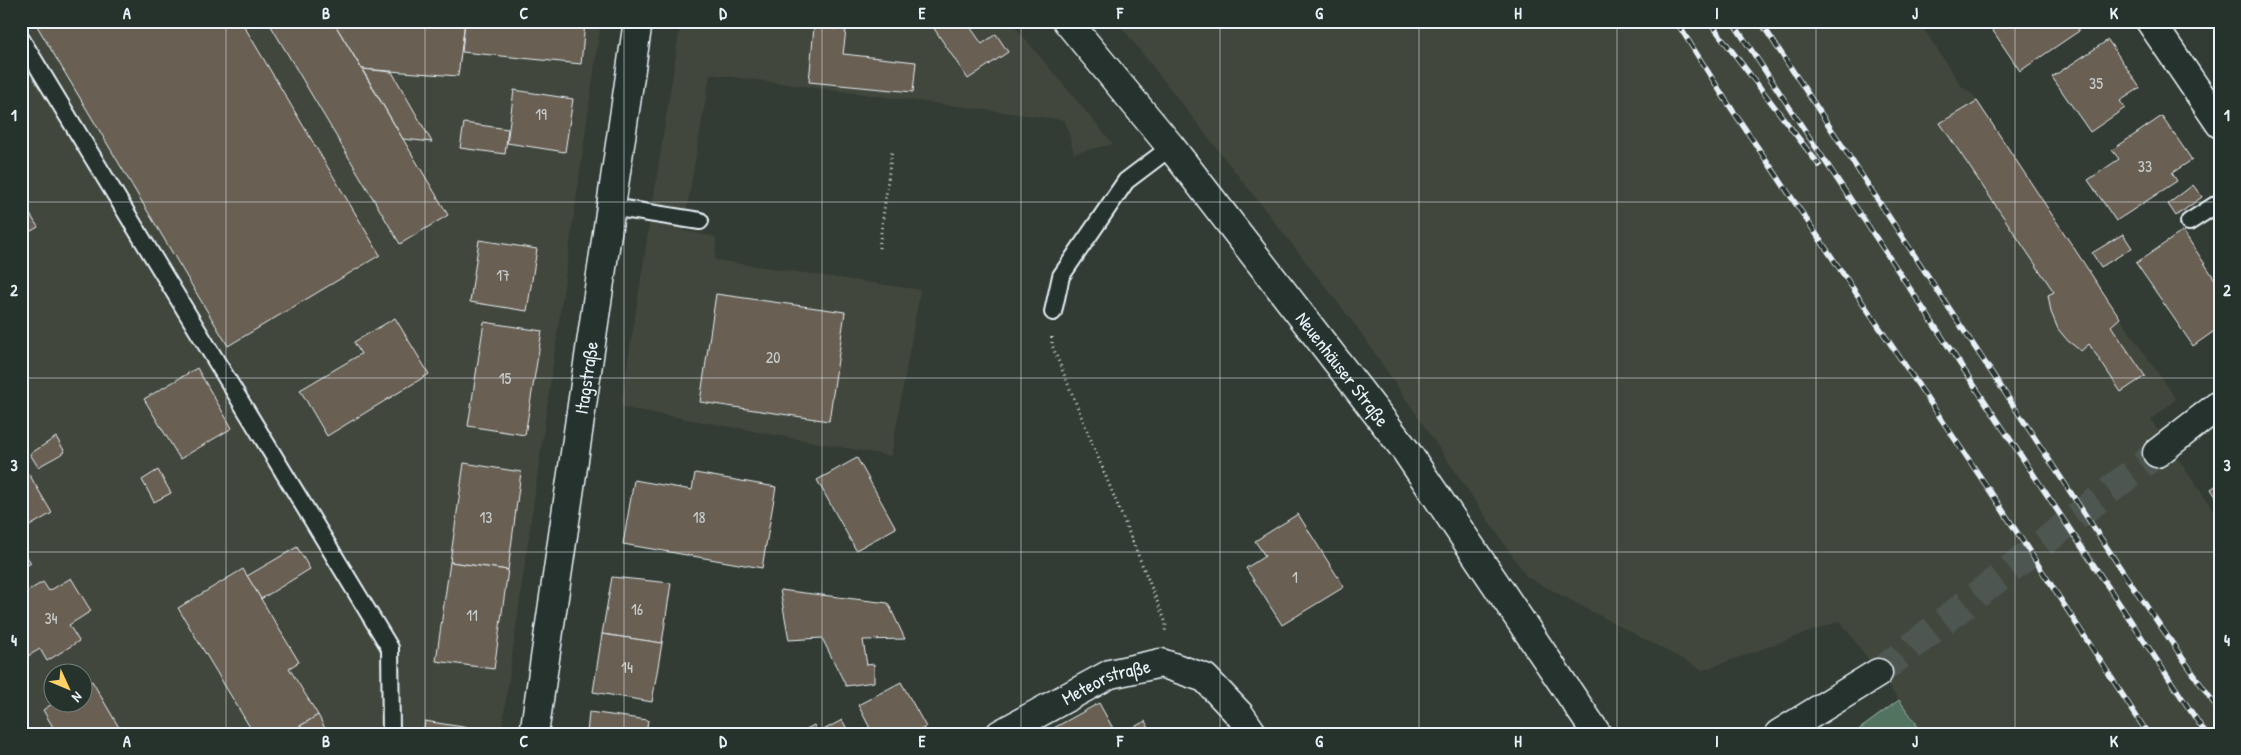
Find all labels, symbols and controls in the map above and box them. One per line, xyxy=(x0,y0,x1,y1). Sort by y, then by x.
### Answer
text: A xyxy=(123,2,131,24)
text: B xyxy=(322,2,330,24)
text: C xyxy=(520,2,529,24)
text: D xyxy=(719,2,727,24)
text: E xyxy=(918,2,926,24)
text: F xyxy=(1116,2,1124,24)
text: G xyxy=(1315,2,1323,24)
text: H xyxy=(1514,2,1522,24)
text: I xyxy=(1715,2,1719,24)
text: J xyxy=(1912,2,1918,24)
text: K xyxy=(2110,2,2119,24)
house number: 35 xyxy=(2089,72,2103,94)
house number: 19 xyxy=(535,103,547,125)
text: 1 xyxy=(11,104,17,126)
text: 1 xyxy=(2224,104,2230,126)
house number: 33 xyxy=(2138,155,2152,177)
house number: 17 xyxy=(496,264,510,286)
text: 2 xyxy=(10,279,18,301)
text: 2 xyxy=(2223,279,2231,301)
street label: Neuenhäuser Straße xyxy=(1290,306,1396,432)
street label: Itagstraße xyxy=(568,339,604,416)
house number: 20 xyxy=(766,346,780,368)
house number: 15 xyxy=(499,367,512,389)
text: 3 xyxy=(10,454,18,476)
text: 3 xyxy=(2223,454,2231,476)
house number: 13 xyxy=(480,506,492,528)
house number: 18 xyxy=(693,506,705,528)
house number: 1 xyxy=(1292,566,1298,588)
house number: 16 xyxy=(631,598,643,620)
house number: 11 xyxy=(466,604,478,626)
house number: 34 xyxy=(44,607,58,629)
text: 4 xyxy=(11,629,17,651)
text: 4 xyxy=(2224,629,2230,651)
street label: Meteorstraße xyxy=(1057,653,1153,711)
house number: 14 xyxy=(621,656,633,678)
north arrow xyxy=(42,662,92,712)
text: N xyxy=(68,688,87,707)
text: A xyxy=(123,730,131,752)
text: B xyxy=(322,730,330,752)
text: C xyxy=(520,730,529,752)
text: D xyxy=(719,730,727,752)
text: E xyxy=(918,730,926,752)
text: F xyxy=(1116,730,1124,752)
text: G xyxy=(1315,730,1323,752)
text: H xyxy=(1514,730,1522,752)
text: I xyxy=(1715,730,1719,752)
text: J xyxy=(1912,730,1918,752)
text: K xyxy=(2110,730,2119,752)

